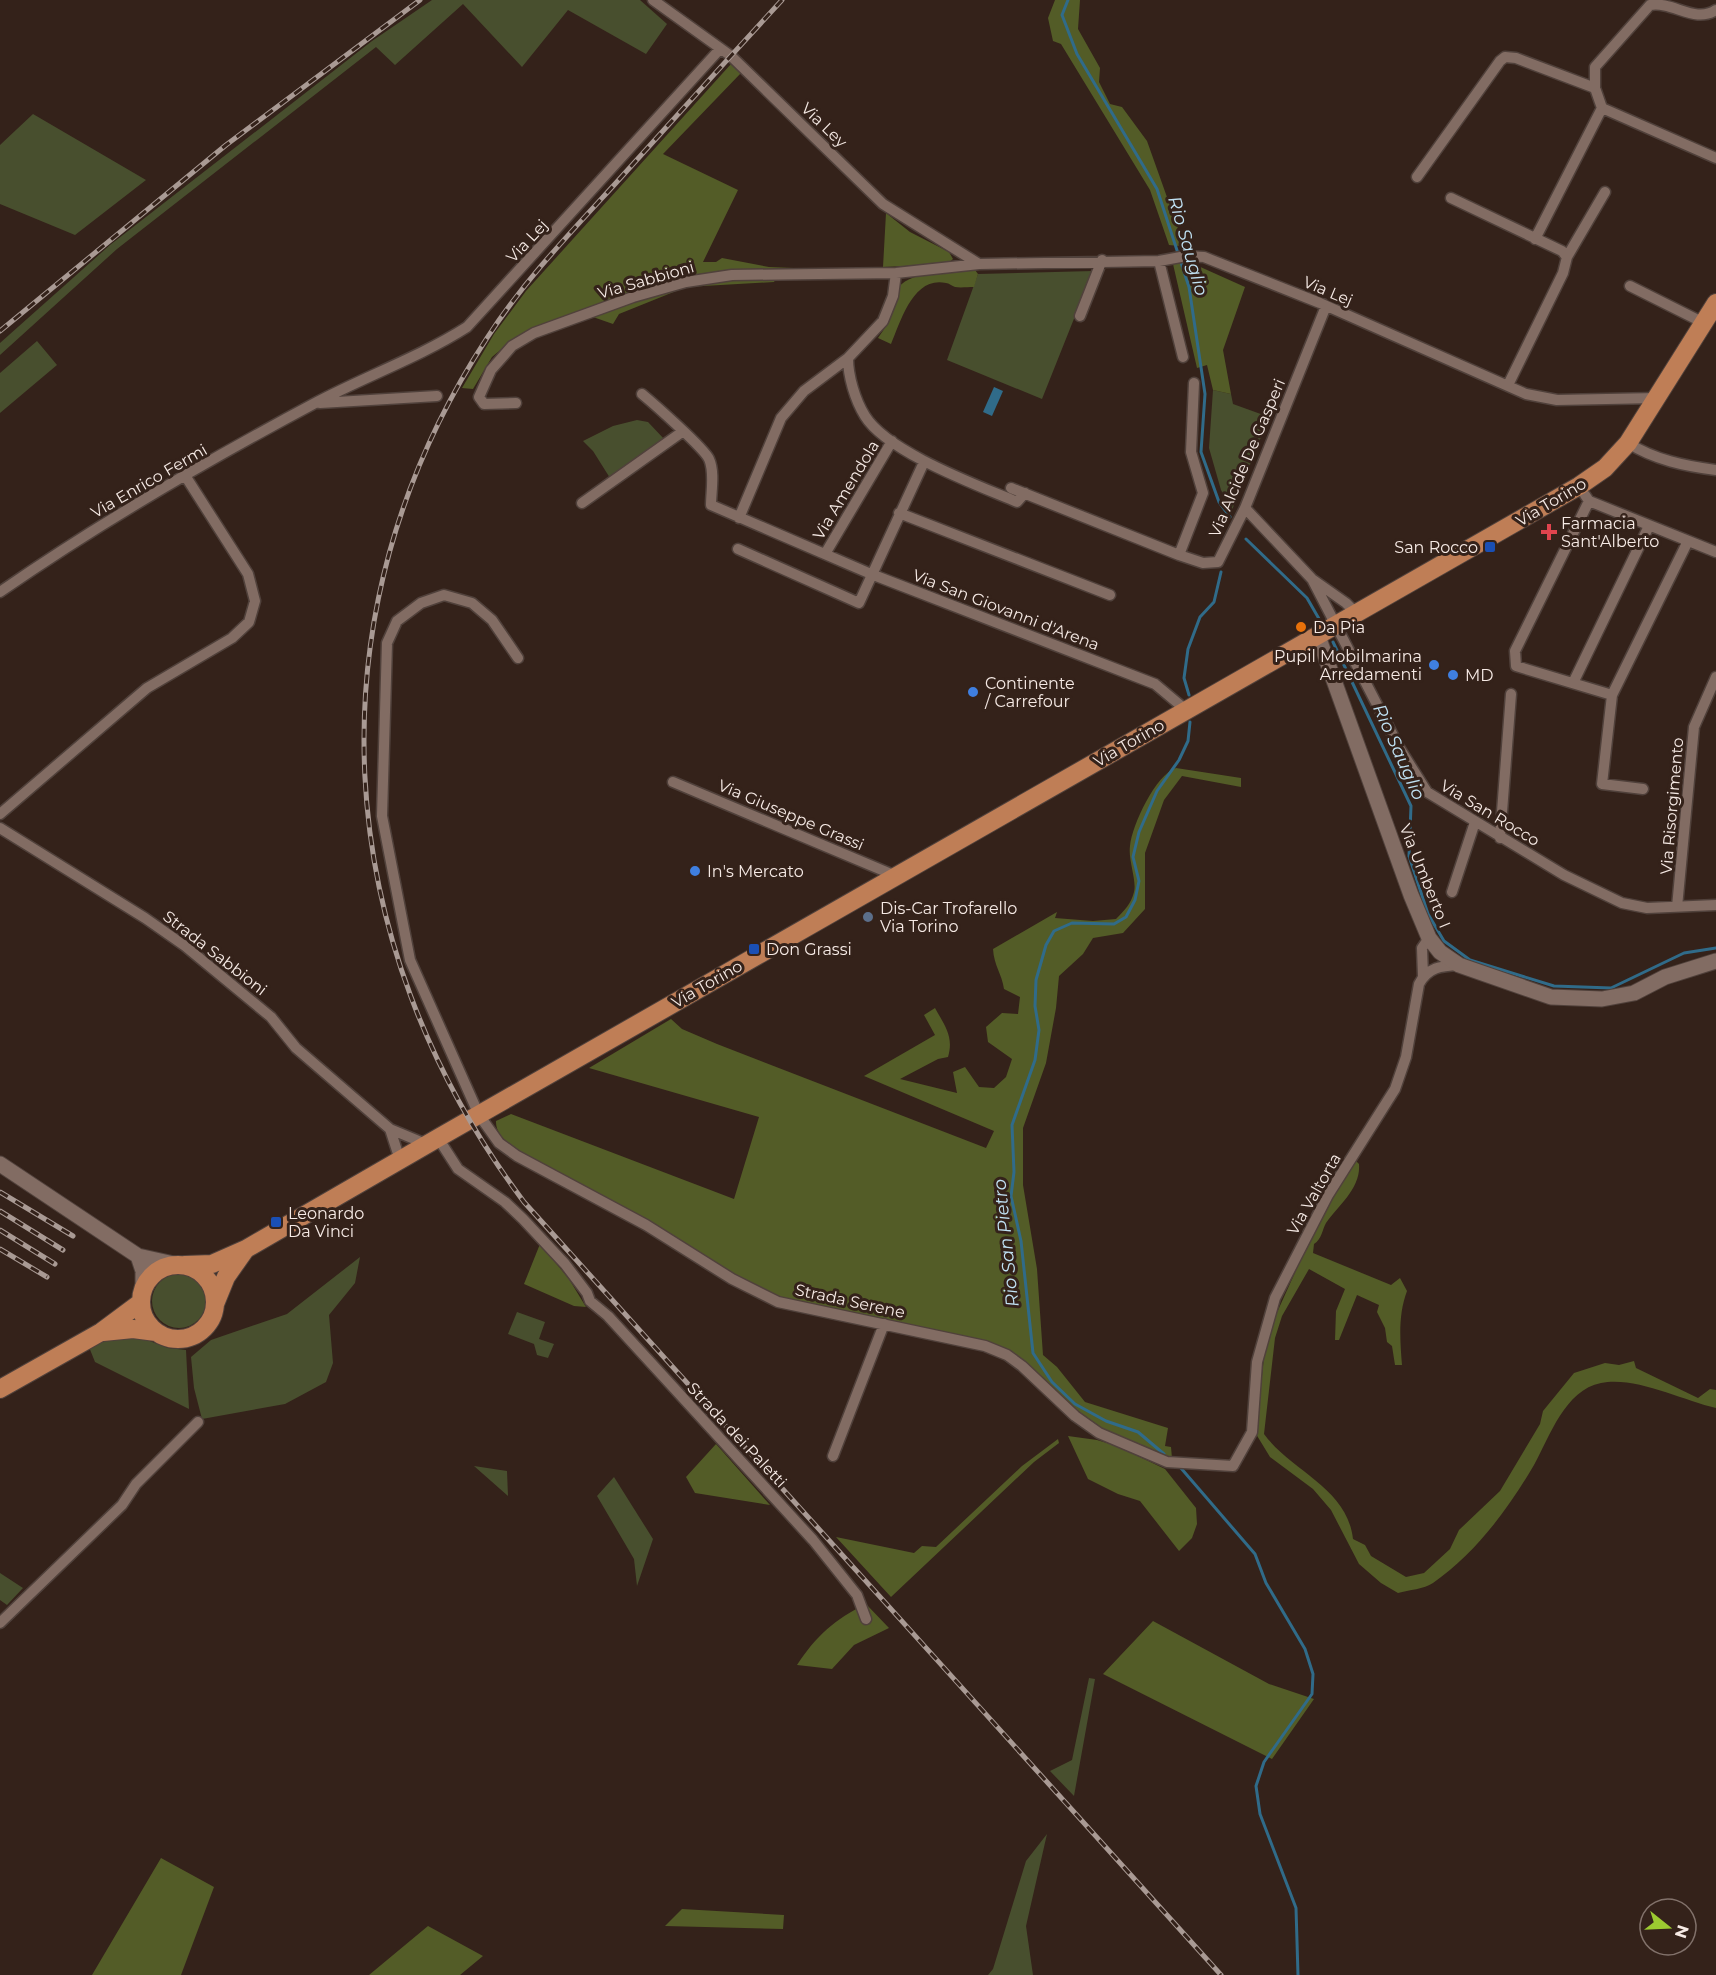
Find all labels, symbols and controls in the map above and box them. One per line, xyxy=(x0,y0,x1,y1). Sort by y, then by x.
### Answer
street label: Via Ley xyxy=(797,99,851,152)
water label: Rio Sauglio xyxy=(1163,194,1213,298)
street label: Via Lej xyxy=(502,215,552,267)
street label: Via Sabbioni xyxy=(596,257,696,303)
street label: Via Lej xyxy=(1300,272,1356,310)
street label: Via Alcide De Gasperi xyxy=(1205,376,1289,540)
street label: Via Amendola xyxy=(809,437,883,543)
street label: Via Enrico Fermi xyxy=(87,440,211,522)
street label: Via Torino xyxy=(1512,474,1590,530)
place label: Farmacia Sant'Alberto xyxy=(1561,514,1659,551)
marker: Farmacia Sant'Alberto xyxy=(1542,525,1556,539)
place label: San Rocco xyxy=(1394,538,1478,557)
marker: San Rocco xyxy=(1483,540,1497,554)
street label: Via San Giovanni d'Arena xyxy=(910,566,1102,654)
place label: Da Pia xyxy=(1313,618,1365,637)
marker: Da Pia xyxy=(1294,620,1308,634)
place label: Pupil Mobilmarina Arredamenti xyxy=(1274,647,1422,684)
marker: Pupil Mobilmarina Arredamenti xyxy=(1427,658,1441,672)
place label: MD xyxy=(1465,666,1494,685)
marker: MD xyxy=(1446,668,1460,682)
place label: Continente / Carrefour xyxy=(984,674,1075,711)
marker: Continente / Carrefour xyxy=(966,685,980,699)
water label: Rio Sauglio xyxy=(1368,701,1430,803)
street label: Via Torino xyxy=(1090,715,1168,771)
street label: Via Risorgimento xyxy=(1657,737,1687,875)
street label: Via Giuseppe Grassi xyxy=(715,776,867,854)
street label: Via San Rocco xyxy=(1437,776,1543,850)
street label: Via Umberto I xyxy=(1395,821,1455,931)
place label: In's Mercato xyxy=(707,862,804,881)
marker: In's Mercato xyxy=(688,864,702,878)
place label: Dis-Car Trofarello Via Torino xyxy=(880,899,1017,936)
street label: Strada Sabbioni xyxy=(159,907,271,999)
marker: Dis-Car Trofarello Via Torino xyxy=(861,910,875,924)
place label: Don Grassi xyxy=(766,940,852,959)
marker: Don Grassi xyxy=(747,942,761,956)
street label: Via Torino xyxy=(668,956,746,1012)
street label: Via Valtorta xyxy=(1283,1150,1345,1238)
water label: Rio San Pietro xyxy=(988,1178,1024,1308)
place label: Leonardo Da Vinci xyxy=(288,1204,364,1241)
marker: Leonardo Da Vinci xyxy=(269,1215,283,1229)
street label: Strada Serene xyxy=(793,1280,907,1322)
street label: Strada dei Paletti xyxy=(683,1379,791,1491)
north arrow xyxy=(1638,1897,1698,1957)
text: N xyxy=(1671,1922,1693,1941)

